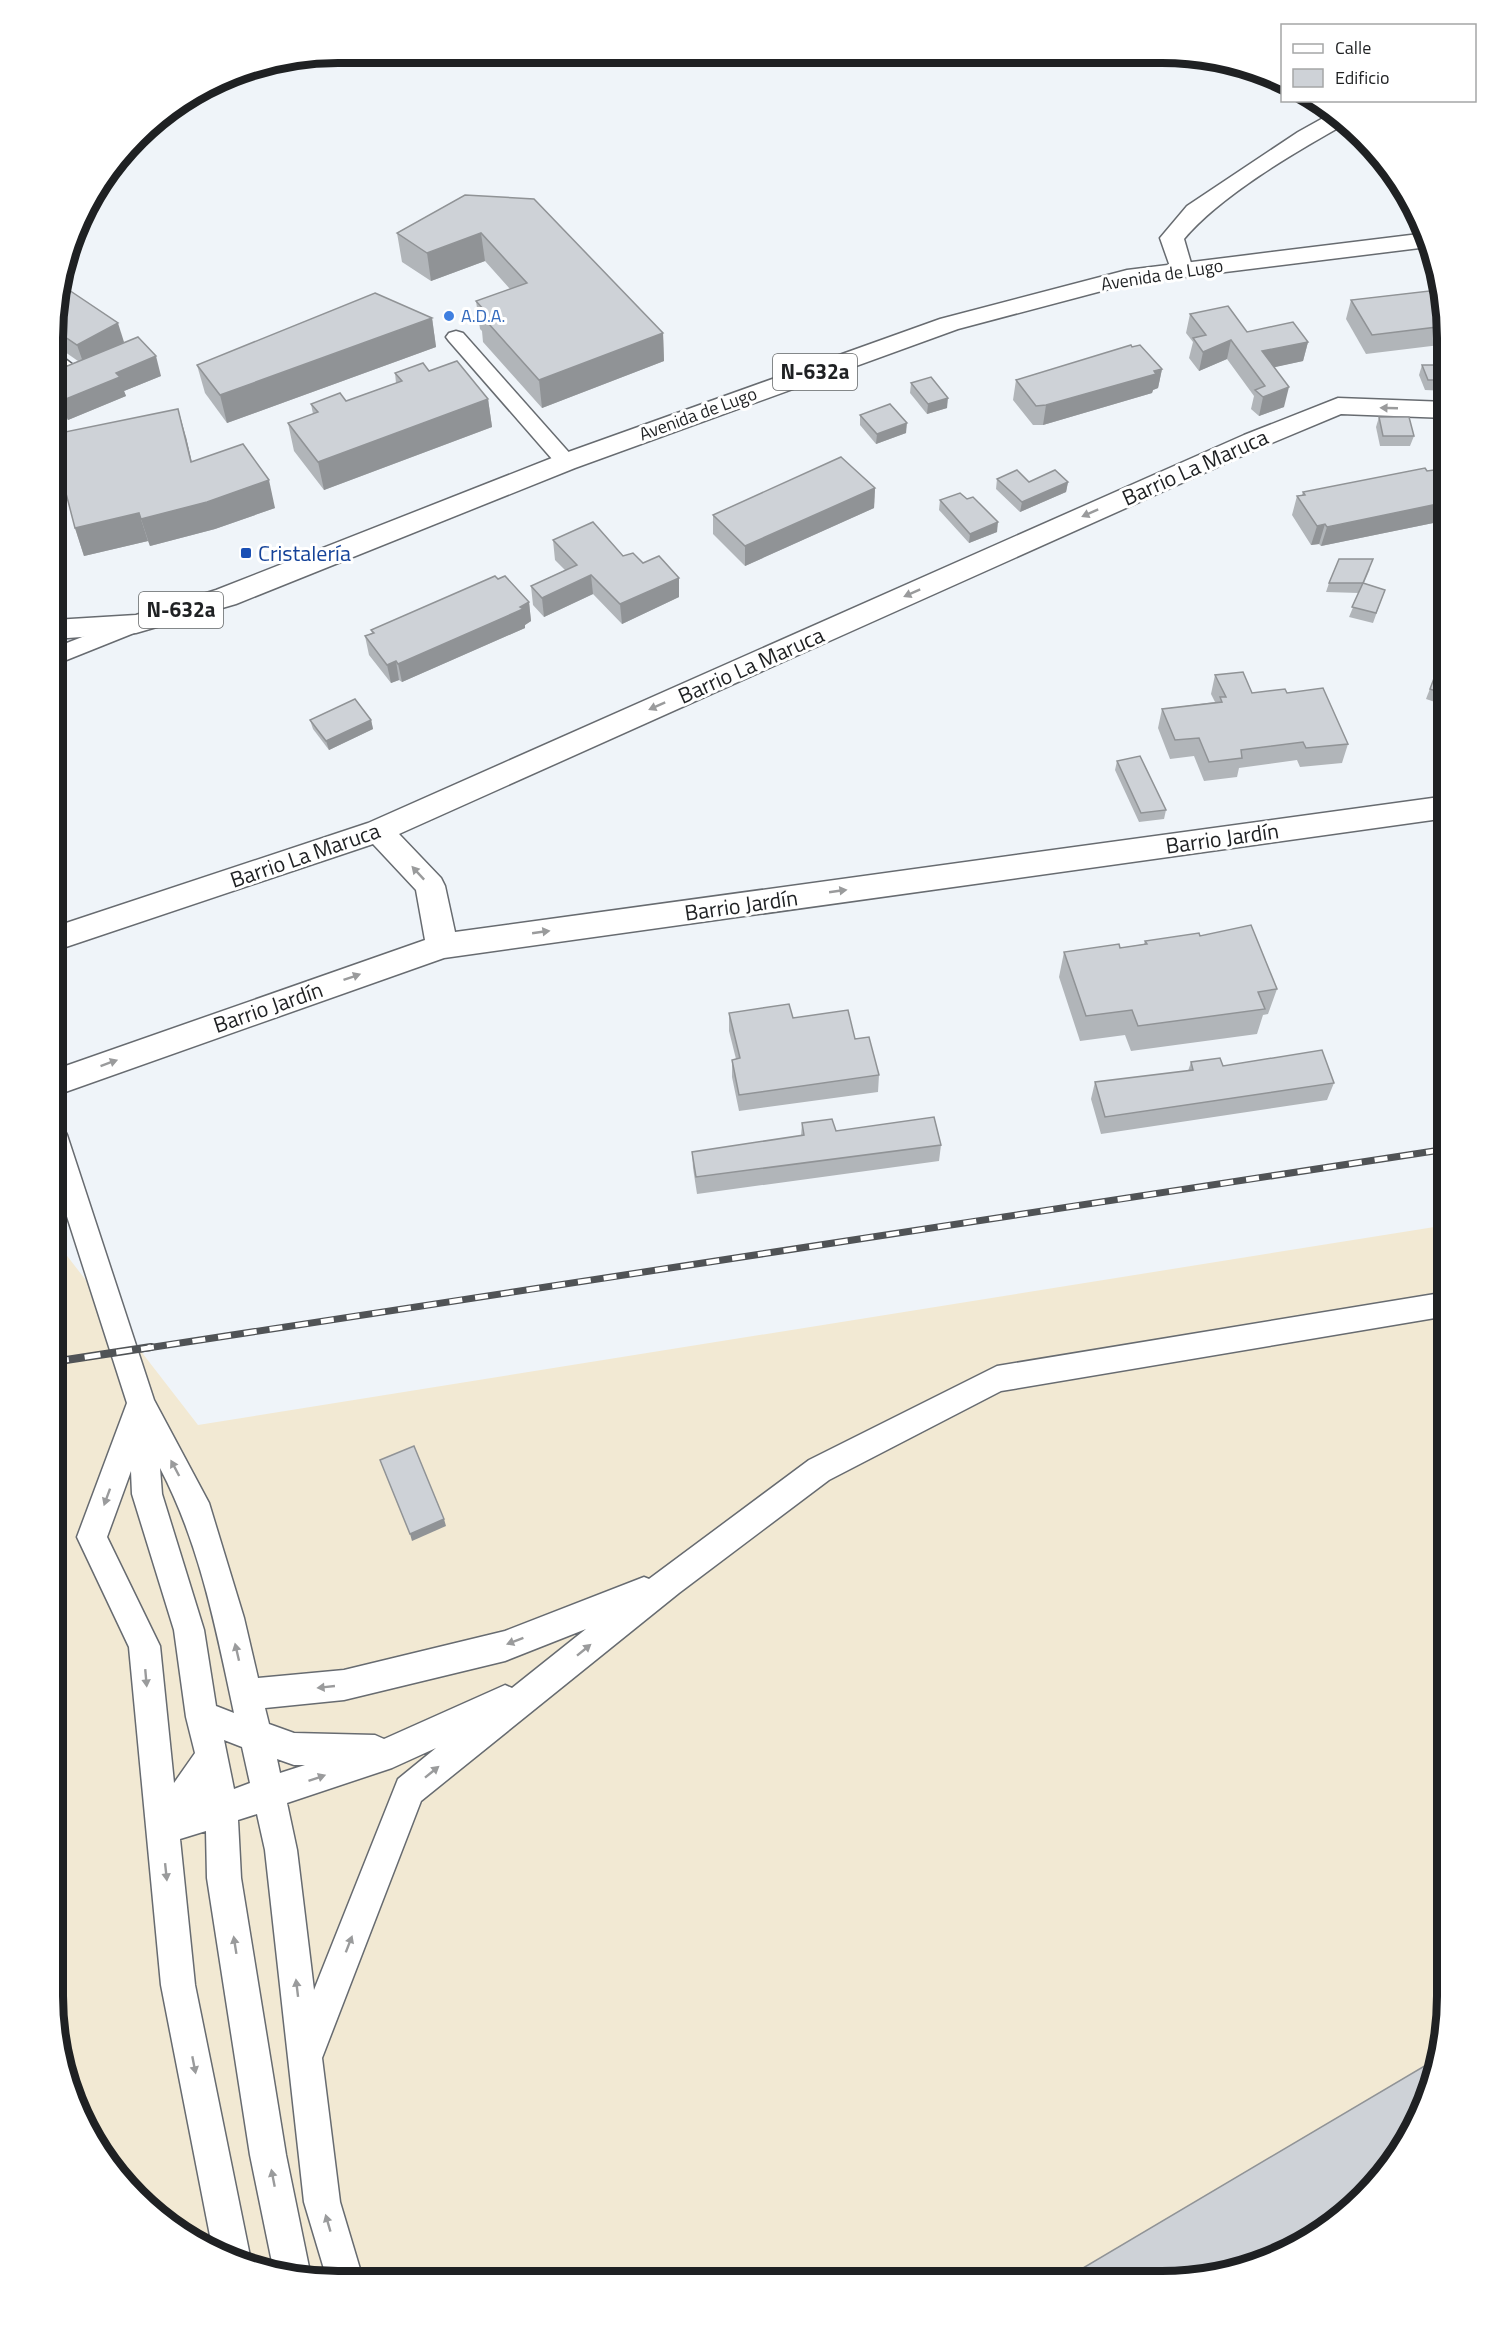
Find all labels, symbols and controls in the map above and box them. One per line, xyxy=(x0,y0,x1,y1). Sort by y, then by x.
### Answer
legend xyxy=(1281,24,1476,102)
text: Calle xyxy=(1335,34,1371,61)
text: Edificio xyxy=(1335,64,1389,91)
street label: Avenida de Lugo xyxy=(1099,252,1225,298)
place label: A.D.A. xyxy=(461,302,505,329)
marker: A.D.A. xyxy=(442,309,456,323)
road number: N-632a xyxy=(773,354,857,390)
street label: Avenida de Lugo xyxy=(635,380,760,447)
one-way arrow xyxy=(1380,403,1399,412)
street label: Barrio La Maruca xyxy=(1116,420,1274,514)
one-way arrow xyxy=(1082,509,1099,518)
place label: Cristalería xyxy=(258,536,351,570)
marker: Cristalería xyxy=(239,546,253,560)
one-way arrow xyxy=(903,588,921,598)
road number: N-632a xyxy=(139,592,223,628)
street label: Barrio La Maruca xyxy=(672,618,830,712)
one-way arrow xyxy=(649,702,666,711)
street label: Barrio La Maruca xyxy=(225,813,385,897)
street label: Barrio Jardín xyxy=(1163,813,1281,863)
one-way arrow xyxy=(411,865,425,880)
street label: Barrio Jardín xyxy=(682,880,800,930)
one-way arrow xyxy=(829,887,848,896)
one-way arrow xyxy=(532,928,551,937)
street label: Barrio Jardín xyxy=(209,972,327,1042)
one-way arrow xyxy=(343,972,361,982)
one-way arrow xyxy=(100,1057,118,1067)
one-way arrow xyxy=(170,1459,180,1476)
one-way arrow xyxy=(101,1488,111,1506)
one-way arrow xyxy=(506,1637,524,1647)
one-way arrow xyxy=(232,1643,242,1661)
one-way arrow xyxy=(576,1643,592,1656)
one-way arrow xyxy=(141,1669,151,1688)
one-way arrow xyxy=(316,1682,335,1692)
one-way arrow xyxy=(424,1765,440,1778)
one-way arrow xyxy=(308,1772,326,1782)
one-way arrow xyxy=(161,1863,171,1882)
one-way arrow xyxy=(230,1935,239,1954)
one-way arrow xyxy=(344,1935,354,1953)
one-way arrow xyxy=(292,1979,302,1998)
one-way arrow xyxy=(190,2056,199,2075)
one-way arrow xyxy=(268,2169,277,2188)
one-way arrow xyxy=(323,2214,332,2232)

